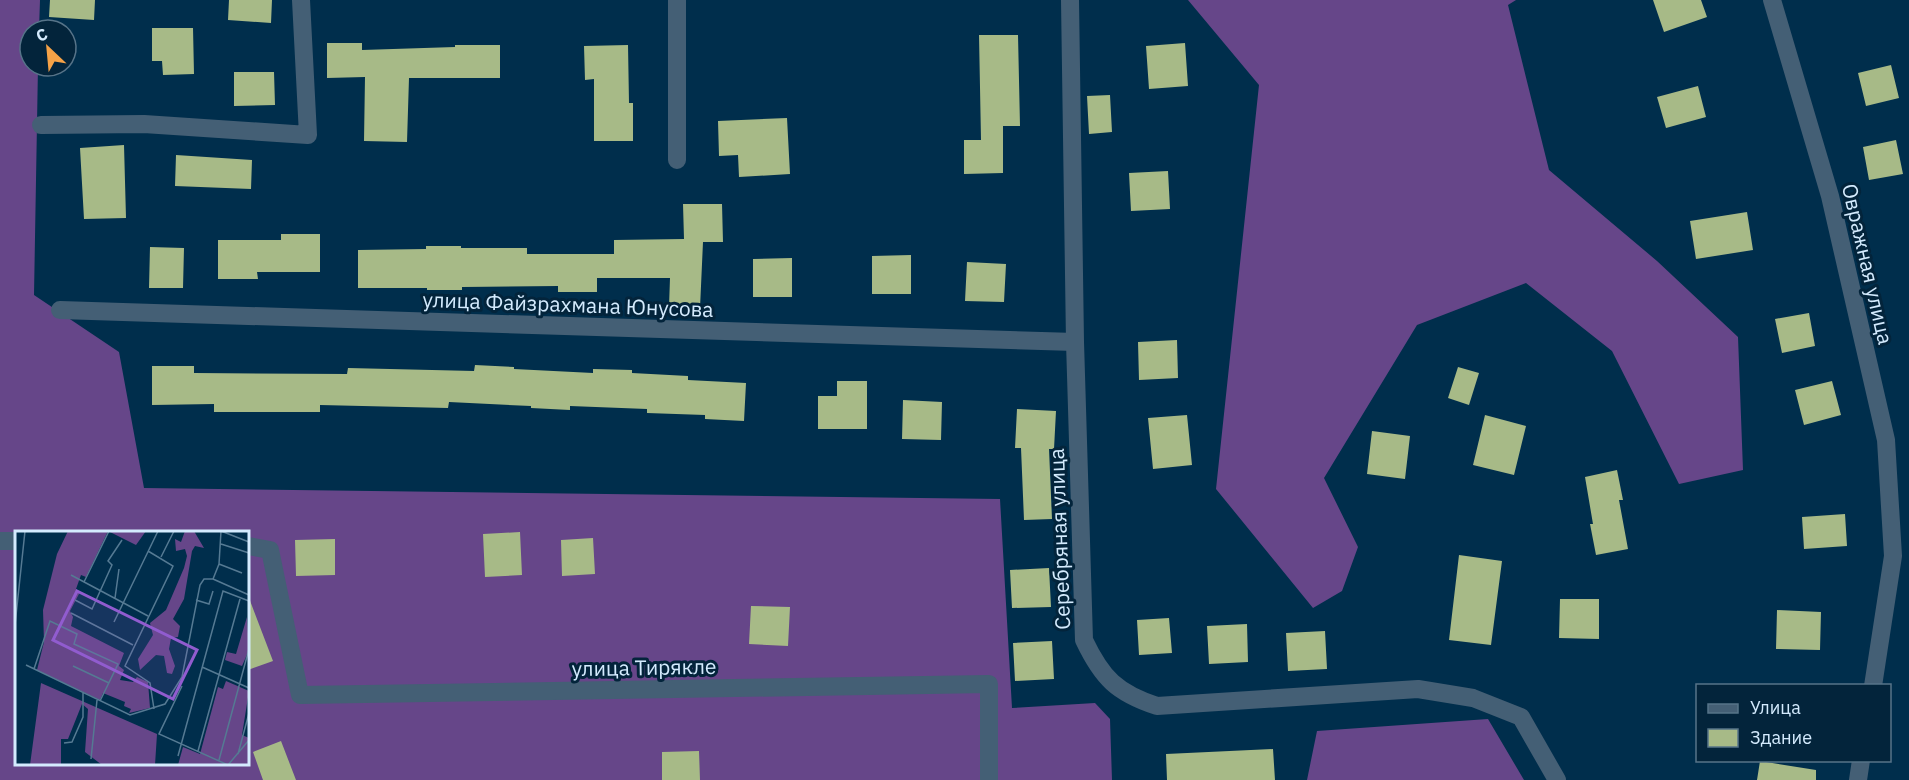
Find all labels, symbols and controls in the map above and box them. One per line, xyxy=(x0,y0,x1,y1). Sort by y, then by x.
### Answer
north arrow xyxy=(18,18,78,78)
text: С xyxy=(32,23,50,46)
street label: Овражная улица xyxy=(1836,181,1900,347)
street label: улица Файзрахмана Юнусова xyxy=(422,285,714,323)
street label: Серебряная улица xyxy=(1042,448,1076,630)
inset map xyxy=(15,531,249,765)
street label: улица Тирякле xyxy=(571,652,717,682)
legend xyxy=(1696,684,1891,762)
text: Улица xyxy=(1750,696,1801,719)
text: Здание xyxy=(1750,726,1812,749)

